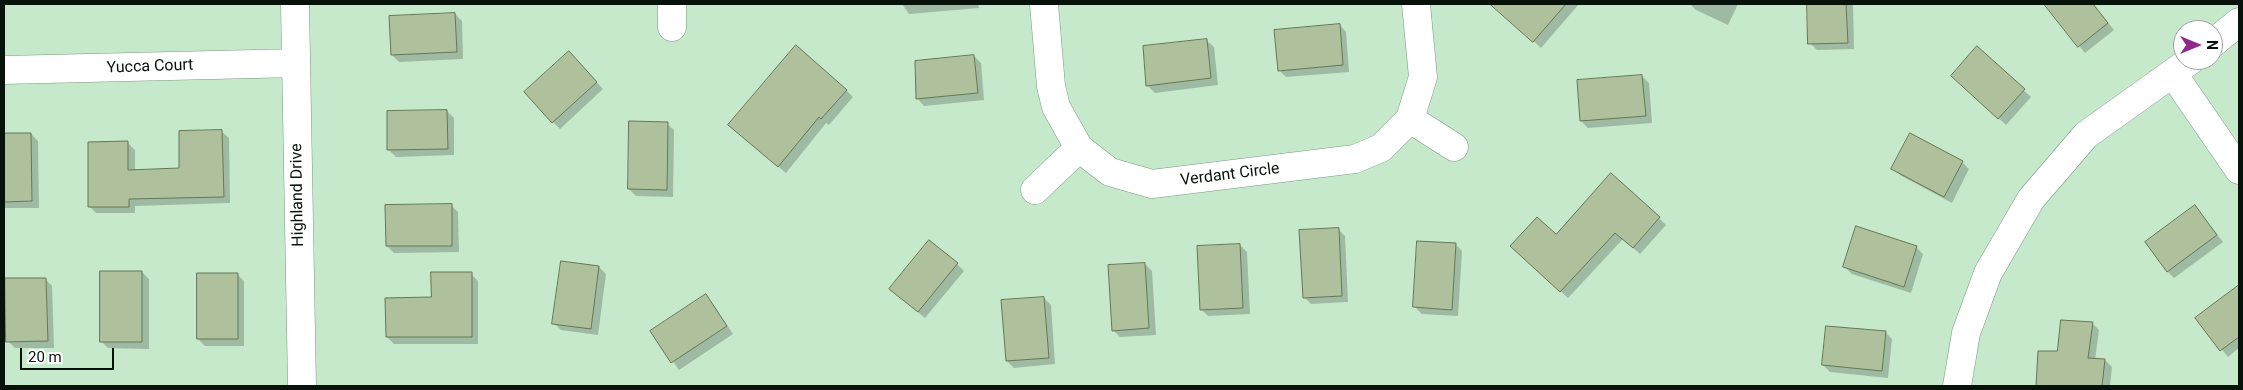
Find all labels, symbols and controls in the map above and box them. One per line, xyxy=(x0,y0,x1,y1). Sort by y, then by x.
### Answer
north arrow xyxy=(2173,20,2223,70)
text: N xyxy=(2204,40,2220,50)
street label: Yucca Court xyxy=(106,56,194,78)
street label: Highland Drive xyxy=(287,143,309,247)
street label: Verdant Circle xyxy=(1179,159,1281,191)
scale bar xyxy=(22,338,116,370)
text: 20 m xyxy=(28,348,62,366)

